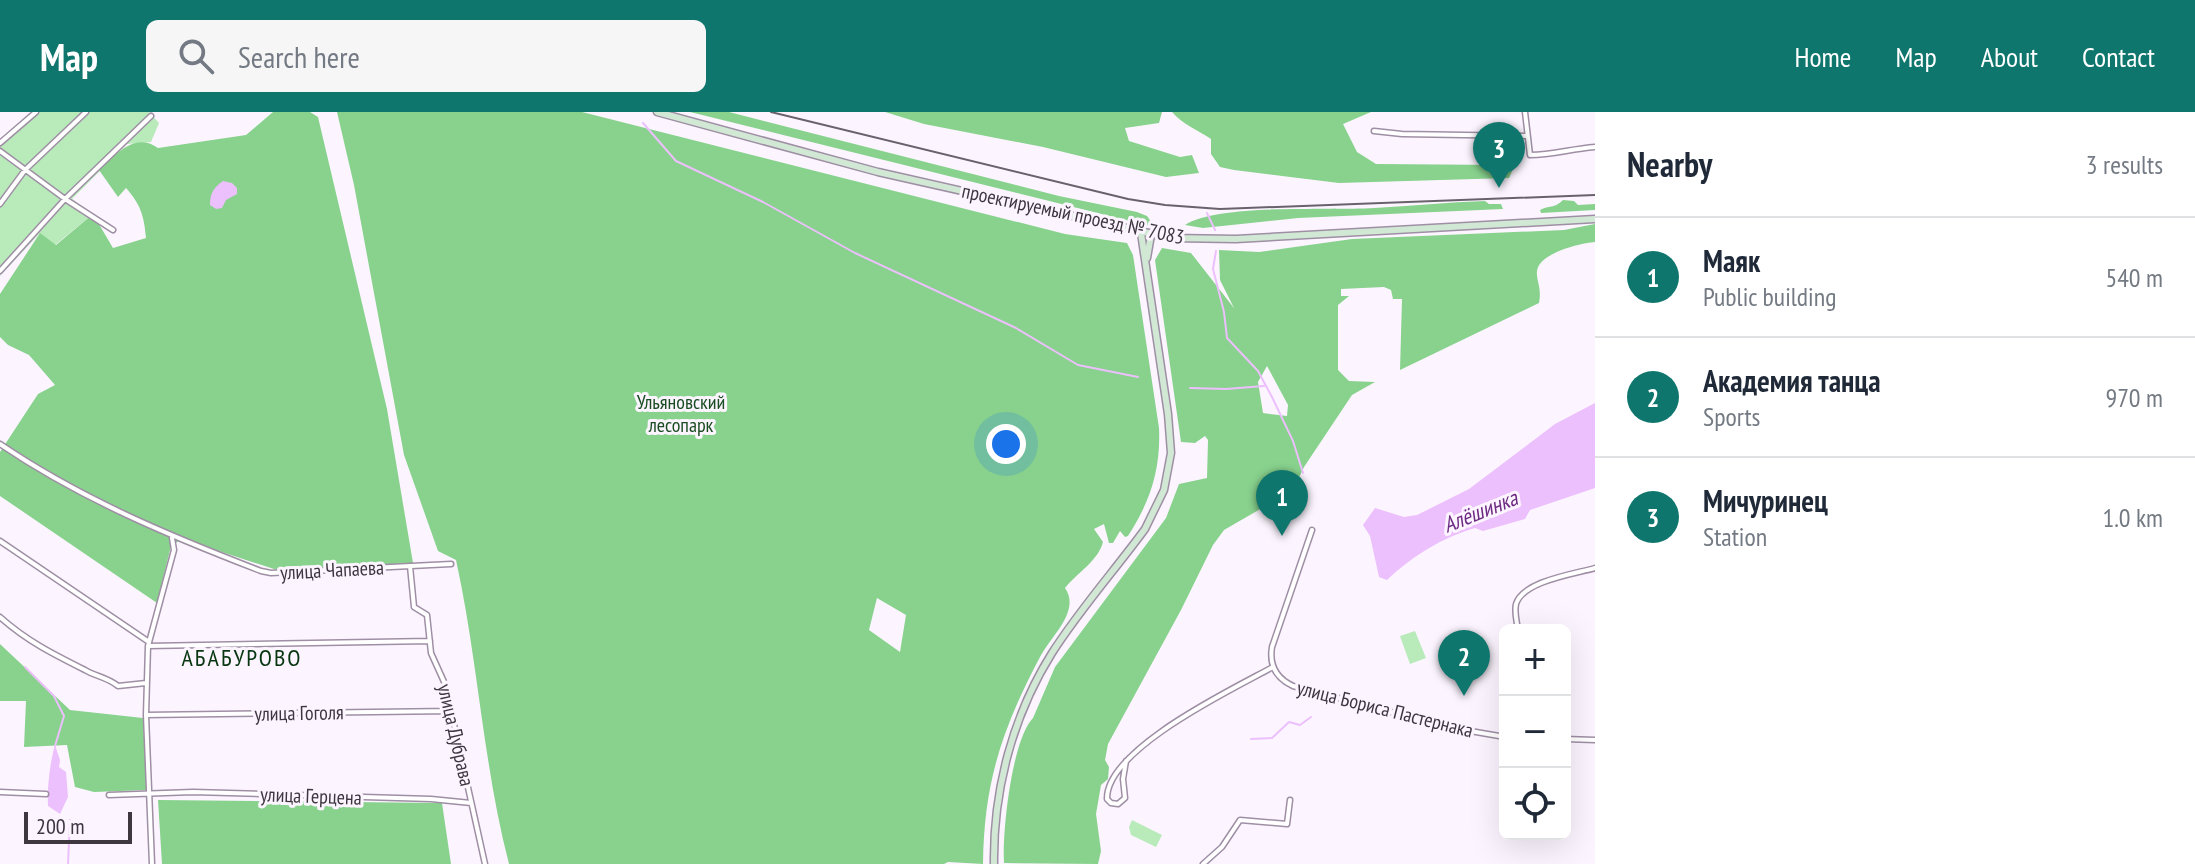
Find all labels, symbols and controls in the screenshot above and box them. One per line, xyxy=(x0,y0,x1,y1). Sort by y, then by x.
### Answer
search box xyxy=(146,20,706,92)
text: Map xyxy=(40,32,98,81)
icon: search xyxy=(174,34,218,78)
text: Search here xyxy=(238,37,360,76)
text: Home xyxy=(1795,38,1851,75)
text: Map xyxy=(1895,38,1937,75)
text: About xyxy=(1981,38,2038,75)
text: Contact xyxy=(2082,38,2155,75)
pin: 3 xyxy=(1473,122,1525,188)
text: Nearby xyxy=(1627,142,1712,186)
text: 3 results xyxy=(2086,148,2163,181)
street label: проектируемый проезд № 7083 xyxy=(960,178,1186,250)
text: Маяк xyxy=(1703,241,1760,280)
text: 1 xyxy=(1647,261,1659,294)
text: 540 m xyxy=(2105,261,2163,294)
text: Public building xyxy=(1703,280,1836,313)
text: Академия танца xyxy=(1703,361,1881,400)
text: 2 xyxy=(1647,381,1659,414)
text: 970 m xyxy=(2105,381,2163,414)
park label: Ульяновский лесопарк xyxy=(637,389,725,438)
text: Sports xyxy=(1703,400,1760,433)
your location xyxy=(986,424,1026,464)
pin: 1 xyxy=(1256,470,1308,536)
text: Мичуринец xyxy=(1703,481,1828,520)
water label: Алёшинка xyxy=(1439,483,1522,539)
text: 3 xyxy=(1647,501,1659,534)
text: 1.0 km xyxy=(2102,501,2163,534)
text: Station xyxy=(1703,520,1767,553)
street label: улица Чапаева xyxy=(279,554,385,586)
map controls xyxy=(1499,624,1571,840)
button: + xyxy=(1499,624,1571,696)
pin: 2 xyxy=(1438,630,1490,696)
district label: АБАБУРОВО xyxy=(182,642,302,673)
street label: улица Бориса Пастернака xyxy=(1294,675,1476,743)
street label: улица Дубрава xyxy=(432,681,480,789)
button: − xyxy=(1499,696,1571,768)
street label: улица Гоголя xyxy=(254,699,344,727)
button: locate xyxy=(1499,768,1571,840)
street label: улица Герцена xyxy=(260,781,362,811)
scale bar xyxy=(24,808,132,844)
text: 200 m xyxy=(36,812,85,840)

